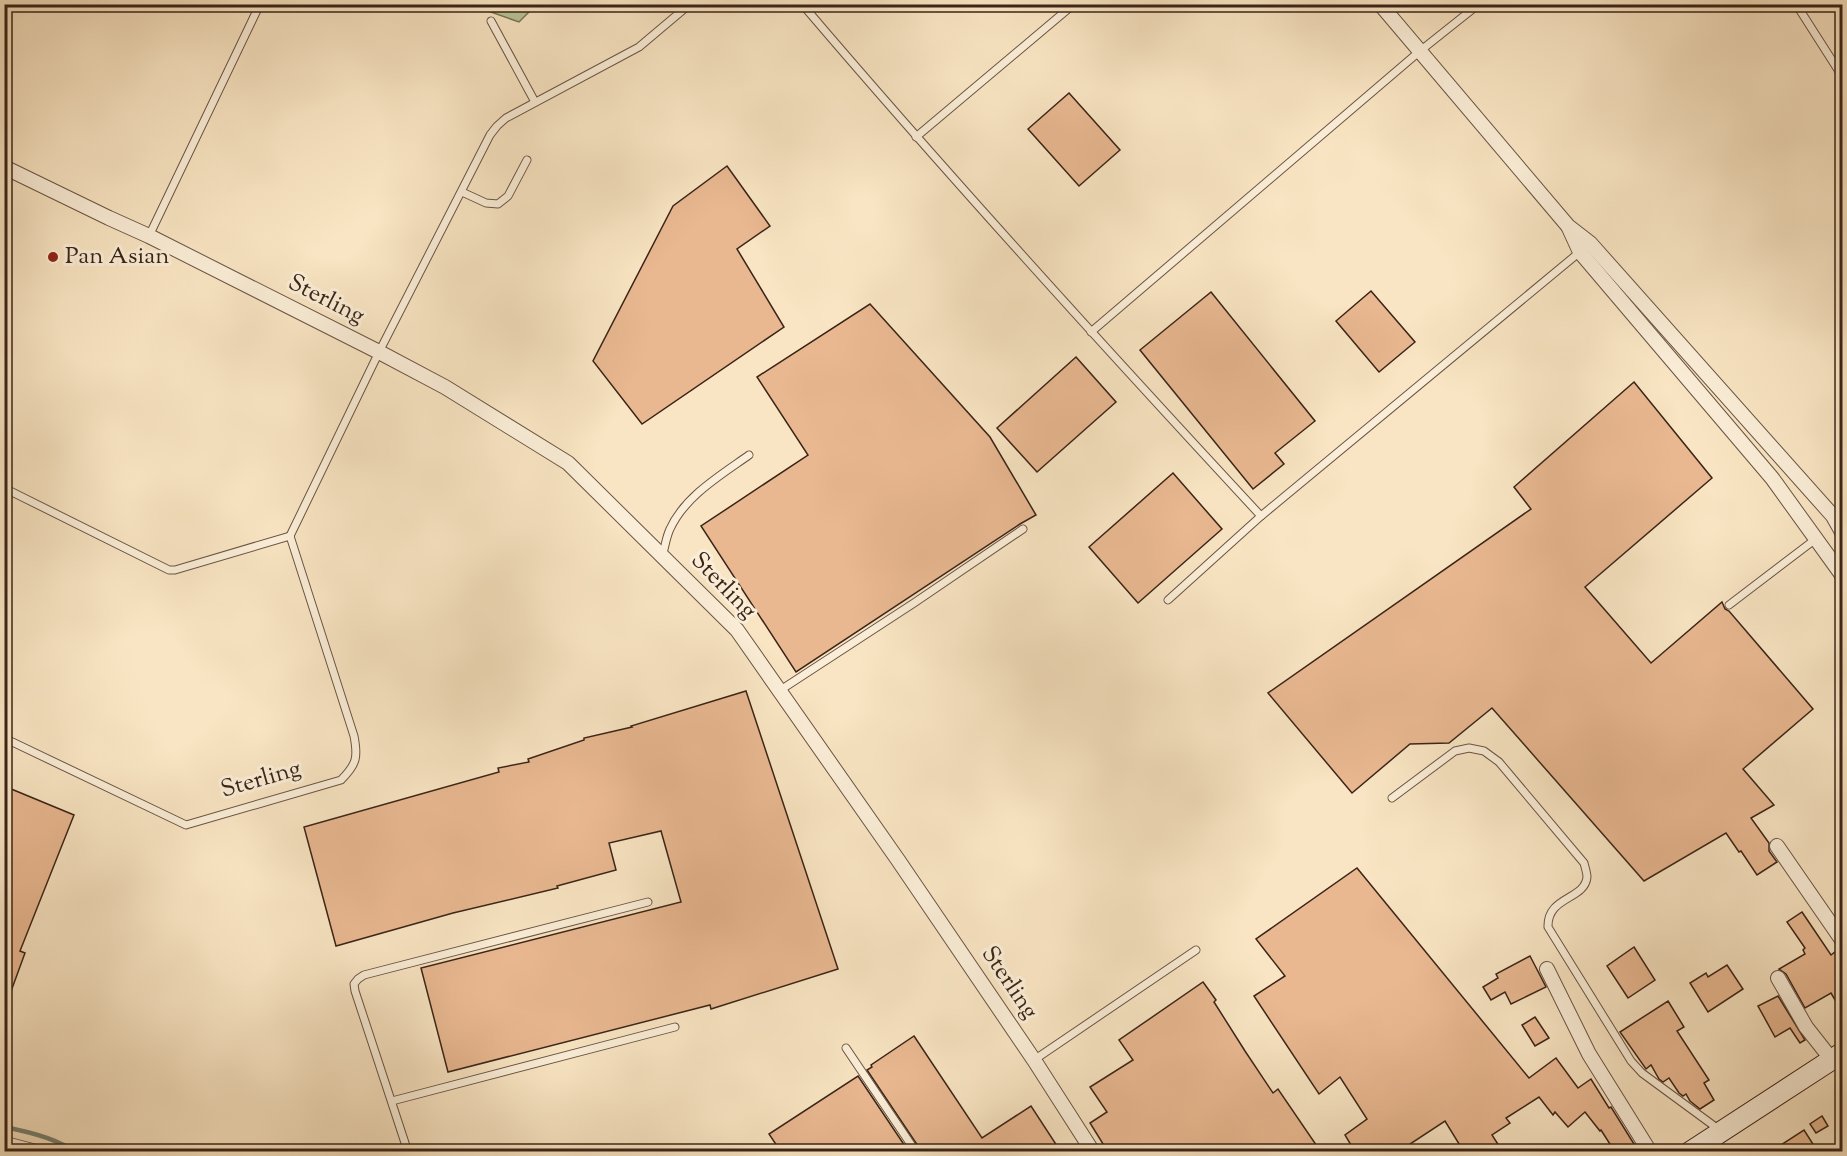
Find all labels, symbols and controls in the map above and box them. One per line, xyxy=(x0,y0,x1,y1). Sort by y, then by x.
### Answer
place label: Pan Asian xyxy=(65,240,170,274)
marker: Pan Asian xyxy=(46,250,60,264)
street label: Sterling xyxy=(282,266,370,334)
street label: Sterling xyxy=(682,545,764,627)
street label: Sterling xyxy=(217,752,305,808)
street label: Sterling xyxy=(972,940,1046,1027)

